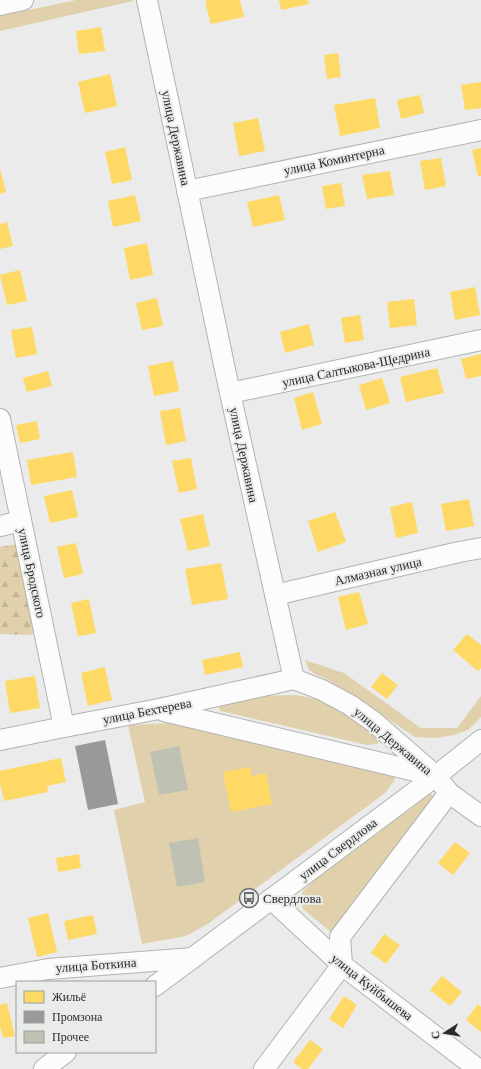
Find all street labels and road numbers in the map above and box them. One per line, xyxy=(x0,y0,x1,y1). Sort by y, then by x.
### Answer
street label: улица Державина xyxy=(159,89,193,187)
street label: улица Коминтерна xyxy=(282,142,386,178)
street label: улица Салтыкова-Щедрина xyxy=(281,344,431,390)
street label: улица Державина xyxy=(227,406,261,504)
street label: улица Бродского xyxy=(15,527,49,619)
street label: Алмазная улица xyxy=(333,554,423,588)
street label: улица Бехтерева xyxy=(101,695,193,727)
street label: улица Державина xyxy=(351,704,435,778)
street label: улица Свердлова xyxy=(296,815,380,883)
street label: улица Куйбышева xyxy=(328,950,416,1024)
street label: улица Боткина xyxy=(55,955,137,975)

